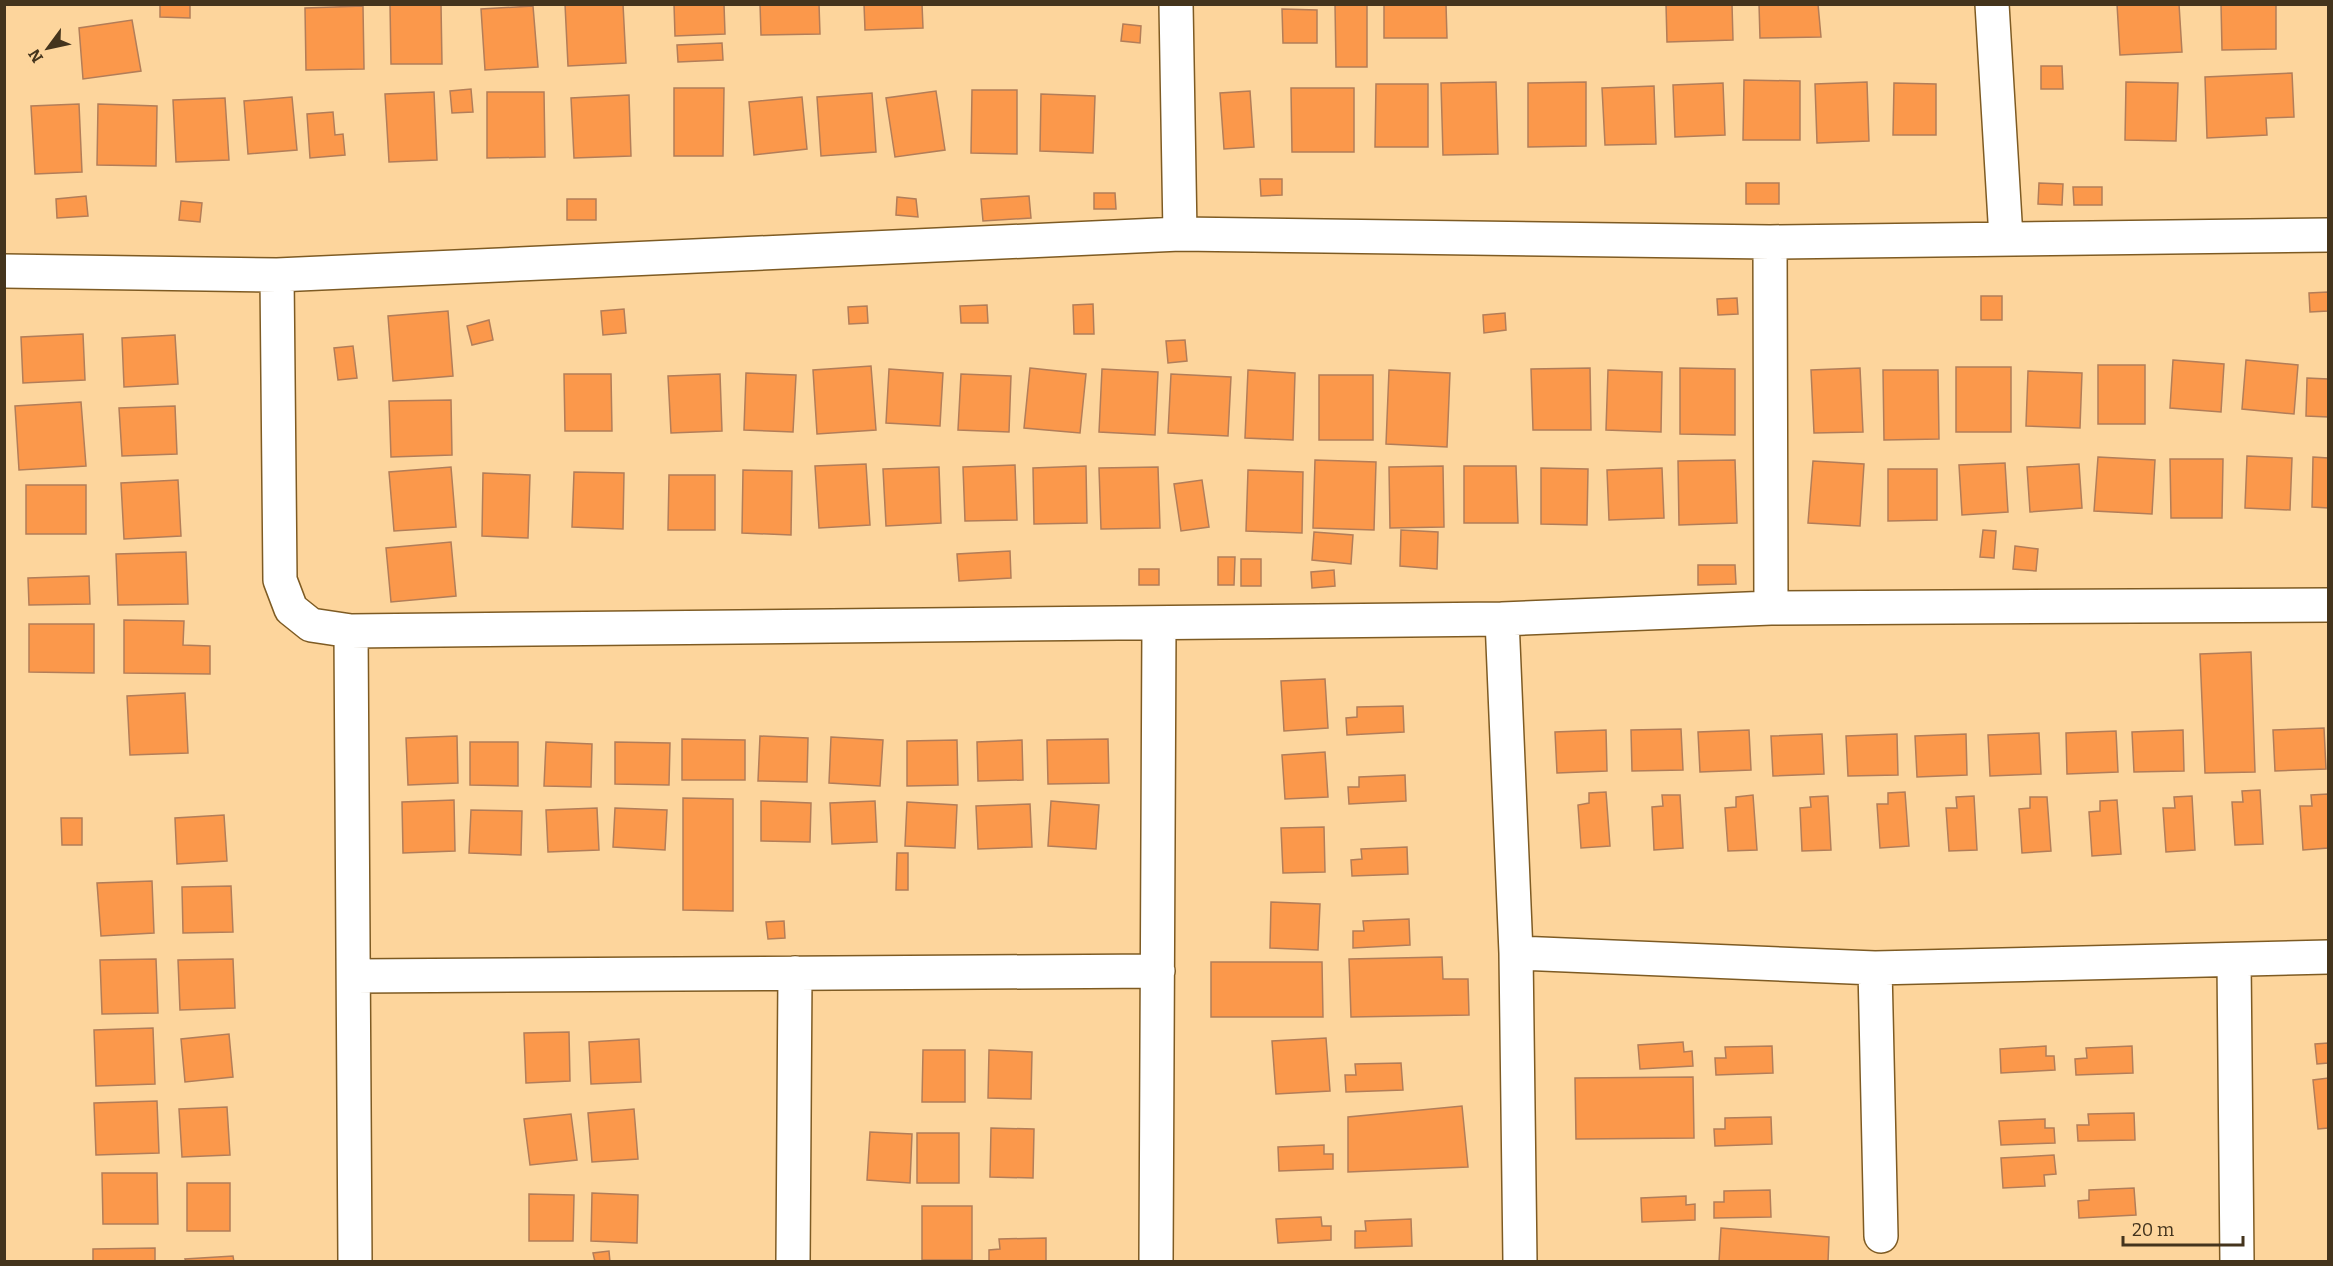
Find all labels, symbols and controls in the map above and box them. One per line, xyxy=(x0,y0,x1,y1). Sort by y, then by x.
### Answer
north arrow xyxy=(18,18,78,78)
text: N xyxy=(25,46,47,66)
scale bar xyxy=(2123,1209,2243,1247)
text: 20 m xyxy=(2132,1219,2174,1241)

